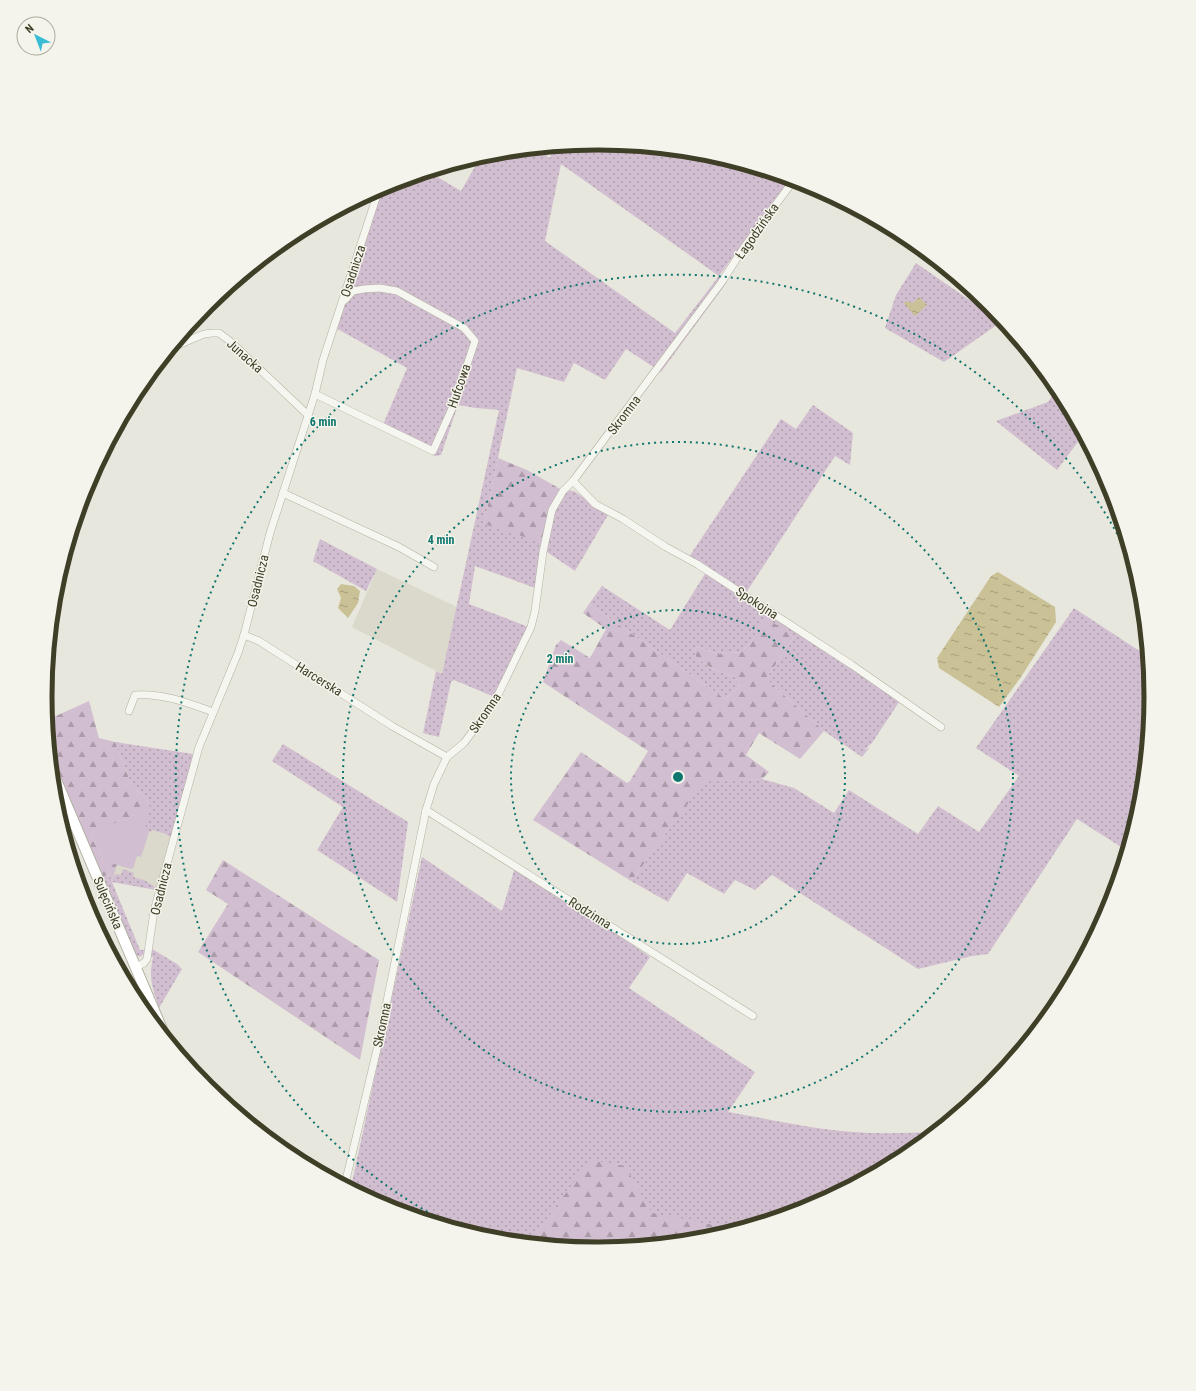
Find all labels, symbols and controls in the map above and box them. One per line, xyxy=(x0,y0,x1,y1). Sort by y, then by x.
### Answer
north arrow xyxy=(16,16,56,56)
text: N xyxy=(23,22,37,36)
street label: Łagodzińska xyxy=(732,200,782,262)
street label: Osadnicza xyxy=(338,243,368,299)
street label: Junacka xyxy=(224,336,266,376)
street label: Hufcowa xyxy=(444,362,474,410)
street label: Skromna xyxy=(604,392,644,438)
text: 6 min xyxy=(310,415,336,429)
text: 4 min xyxy=(428,533,454,547)
street label: Osadnicza xyxy=(244,553,272,609)
street label: Spokojna xyxy=(733,584,781,622)
text: 2 min xyxy=(547,652,573,666)
street label: Harcerska xyxy=(293,659,345,699)
street label: Skromna xyxy=(466,690,504,736)
centre of rings xyxy=(671,770,685,784)
street label: Osadnicza xyxy=(147,861,175,917)
street label: Sulęcińska xyxy=(90,875,126,931)
street label: Rodzinna xyxy=(566,894,614,932)
street label: Skromna xyxy=(370,1001,394,1049)

